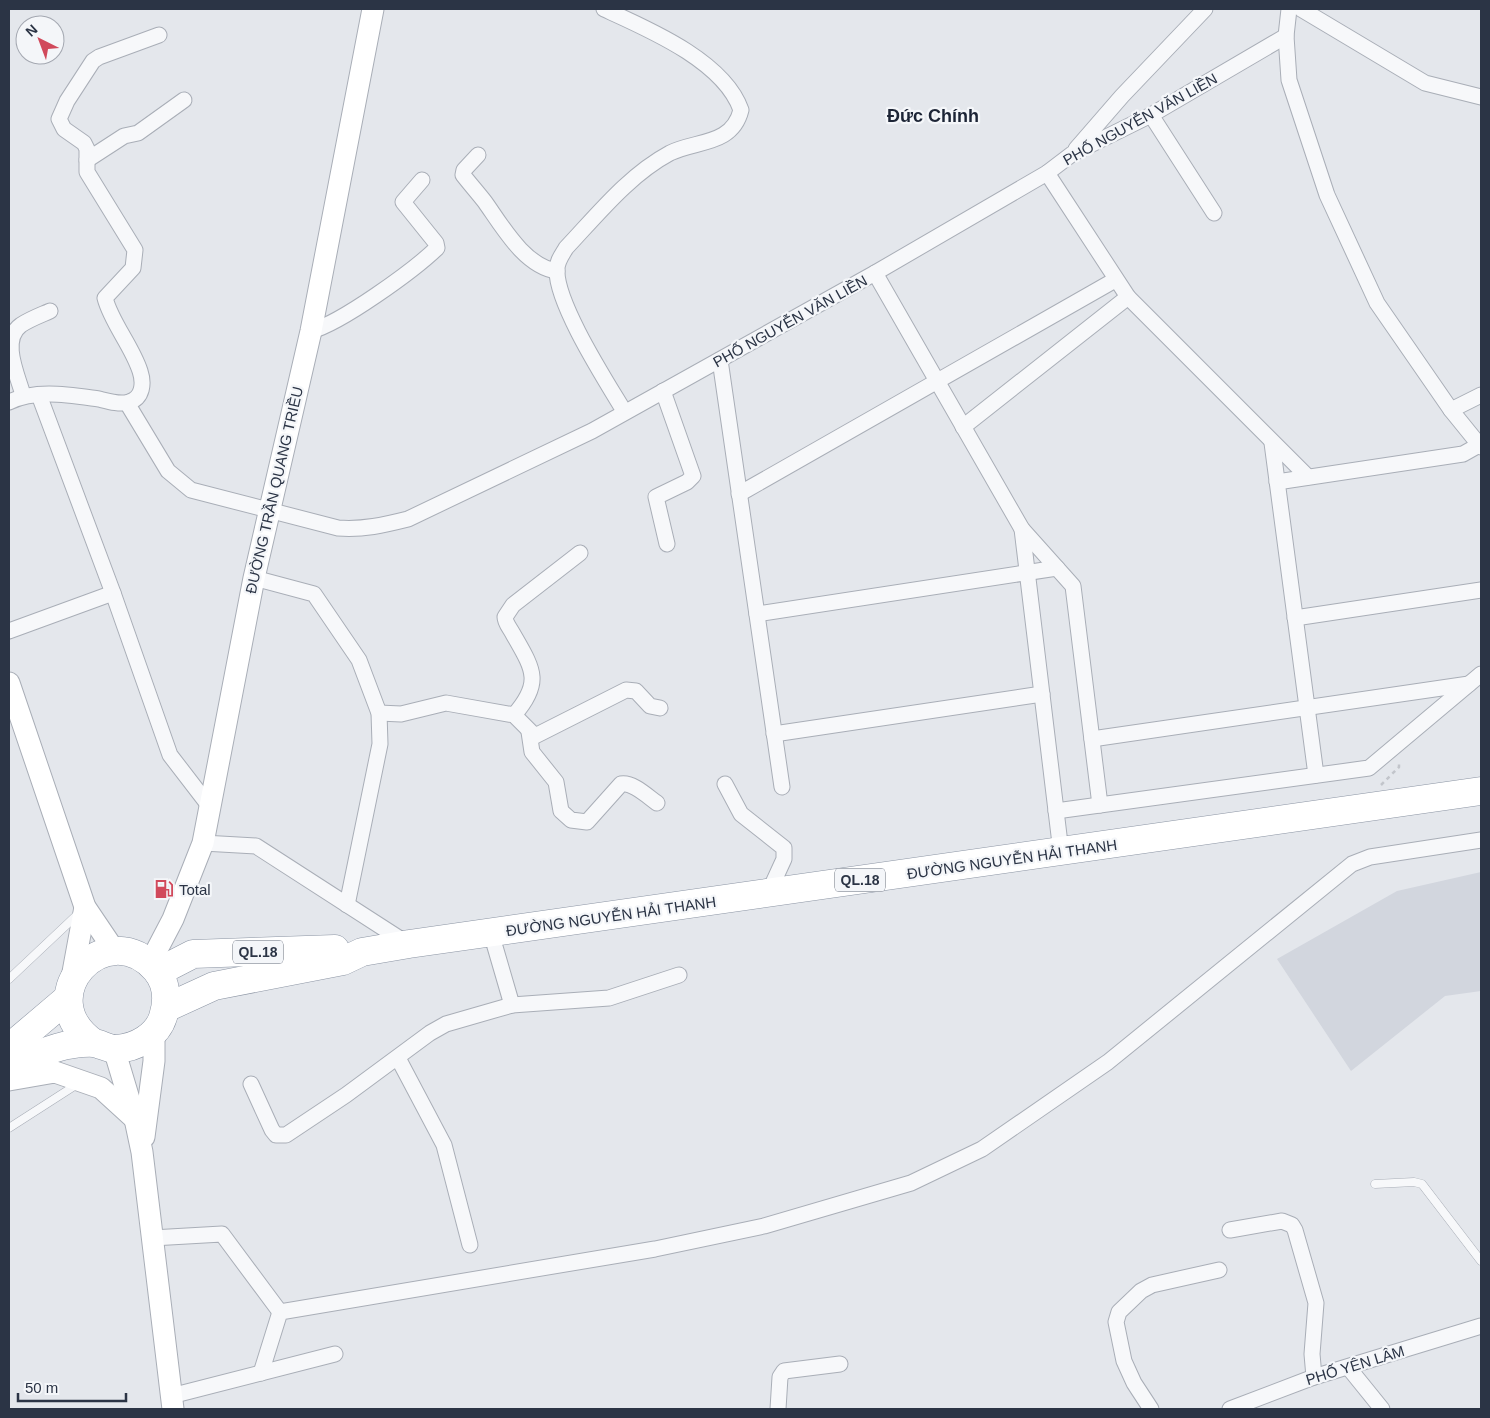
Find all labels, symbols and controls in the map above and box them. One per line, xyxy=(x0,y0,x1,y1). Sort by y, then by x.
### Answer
north arrow xyxy=(15,15,65,65)
text: N xyxy=(22,21,40,40)
street label: PHỐ NGUYỄN VĂN LIỀN xyxy=(1060,70,1220,168)
district label: Đức Chính xyxy=(887,106,979,126)
street label: PHỐ NGUYỄN VĂN LIỀN xyxy=(710,272,870,370)
street label: ĐƯỜNG TRẦN QUANG TRIỀU xyxy=(242,385,306,595)
street label: ĐƯỜNG NGUYỄN HẢI THANH xyxy=(906,836,1118,882)
road number: QL.18 xyxy=(835,868,885,892)
fuel station icon: Total xyxy=(153,878,175,900)
place label: Total xyxy=(179,881,211,898)
street label: ĐƯỜNG NGUYỄN HẢI THANH xyxy=(505,893,717,939)
road number: QL.18 xyxy=(233,940,283,964)
street label: PHỐ YÊN LÂM xyxy=(1304,1342,1406,1388)
scale bar xyxy=(18,1370,125,1402)
text: 50 m xyxy=(25,1379,58,1396)

